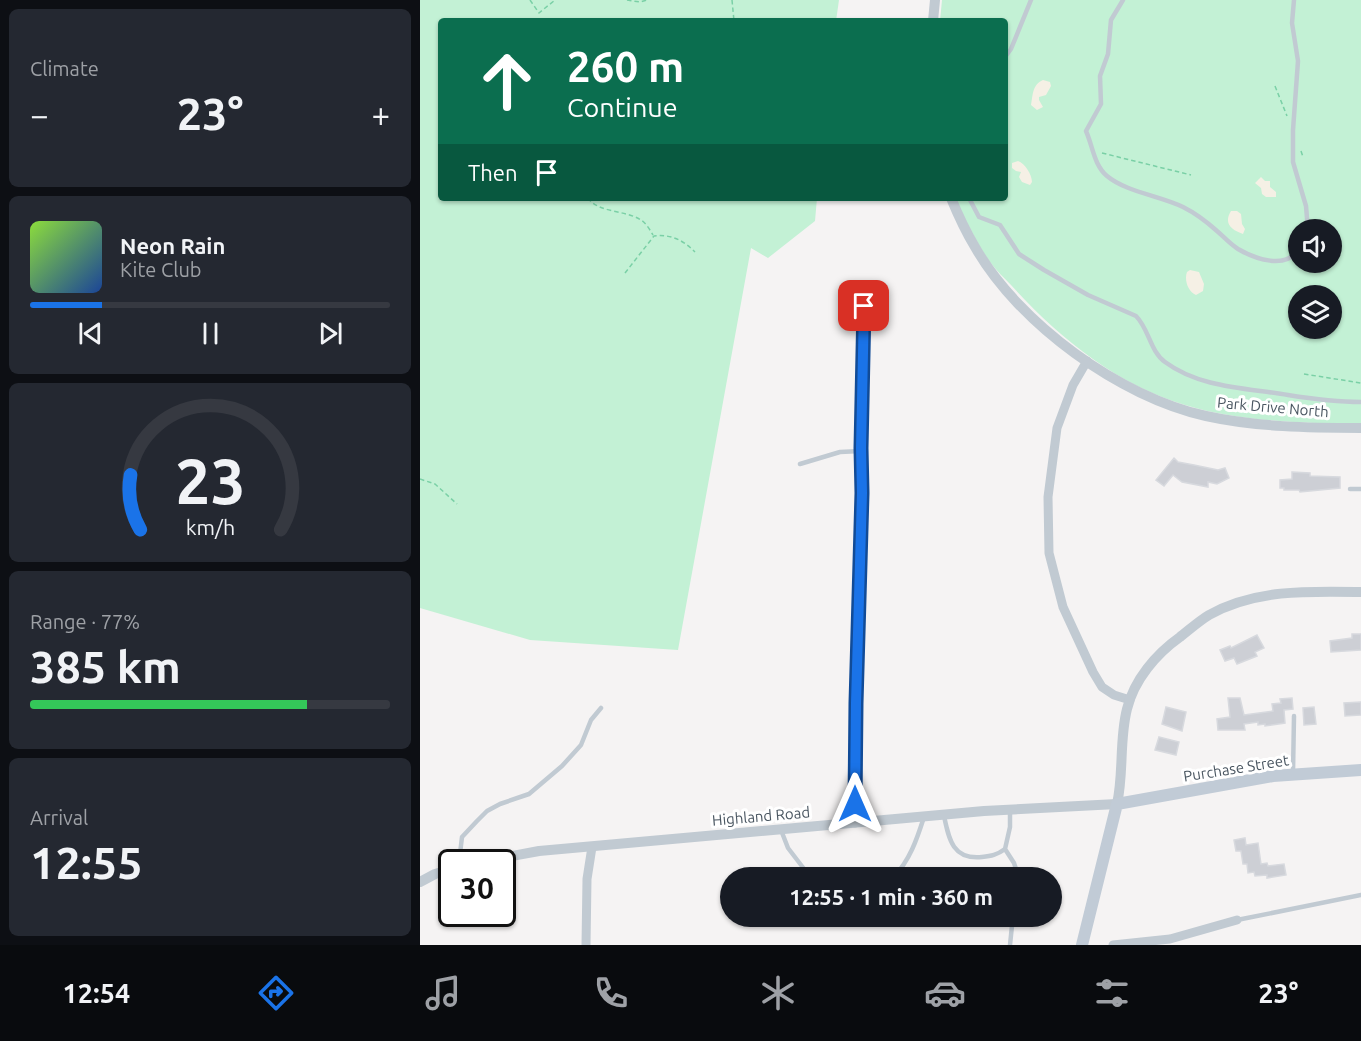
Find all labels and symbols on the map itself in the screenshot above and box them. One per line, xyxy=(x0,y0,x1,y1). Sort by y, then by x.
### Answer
pin xyxy=(838,280,889,331)
street label: Park Drive North xyxy=(1217,394,1329,420)
street label: Purchase Street xyxy=(1182,751,1290,785)
position arrow xyxy=(823,772,887,836)
street label: Highland Road xyxy=(711,803,811,829)
speed limit sign: 30 xyxy=(438,849,516,927)

